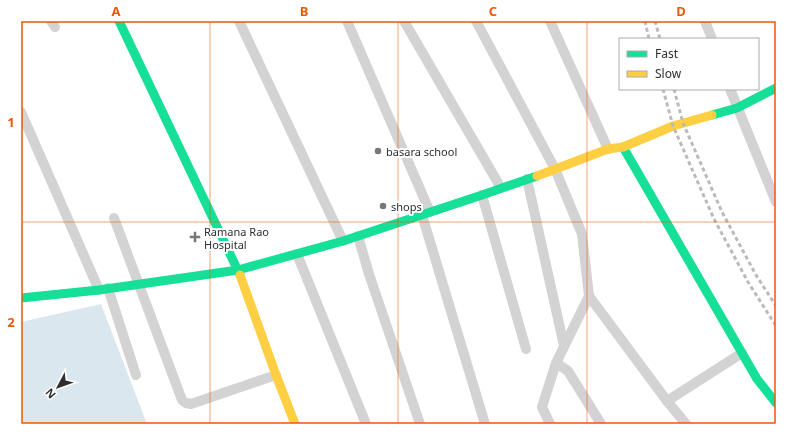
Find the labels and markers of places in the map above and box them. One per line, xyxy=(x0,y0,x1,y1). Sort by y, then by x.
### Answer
place label: basara school xyxy=(386,144,457,159)
marker: basara school xyxy=(373,146,383,156)
place label: shops xyxy=(391,199,422,214)
marker: shops xyxy=(378,201,388,211)
place label: Ramana Rao Hospital xyxy=(204,224,269,252)
marker: Ramana Rao Hospital xyxy=(189,231,201,243)

